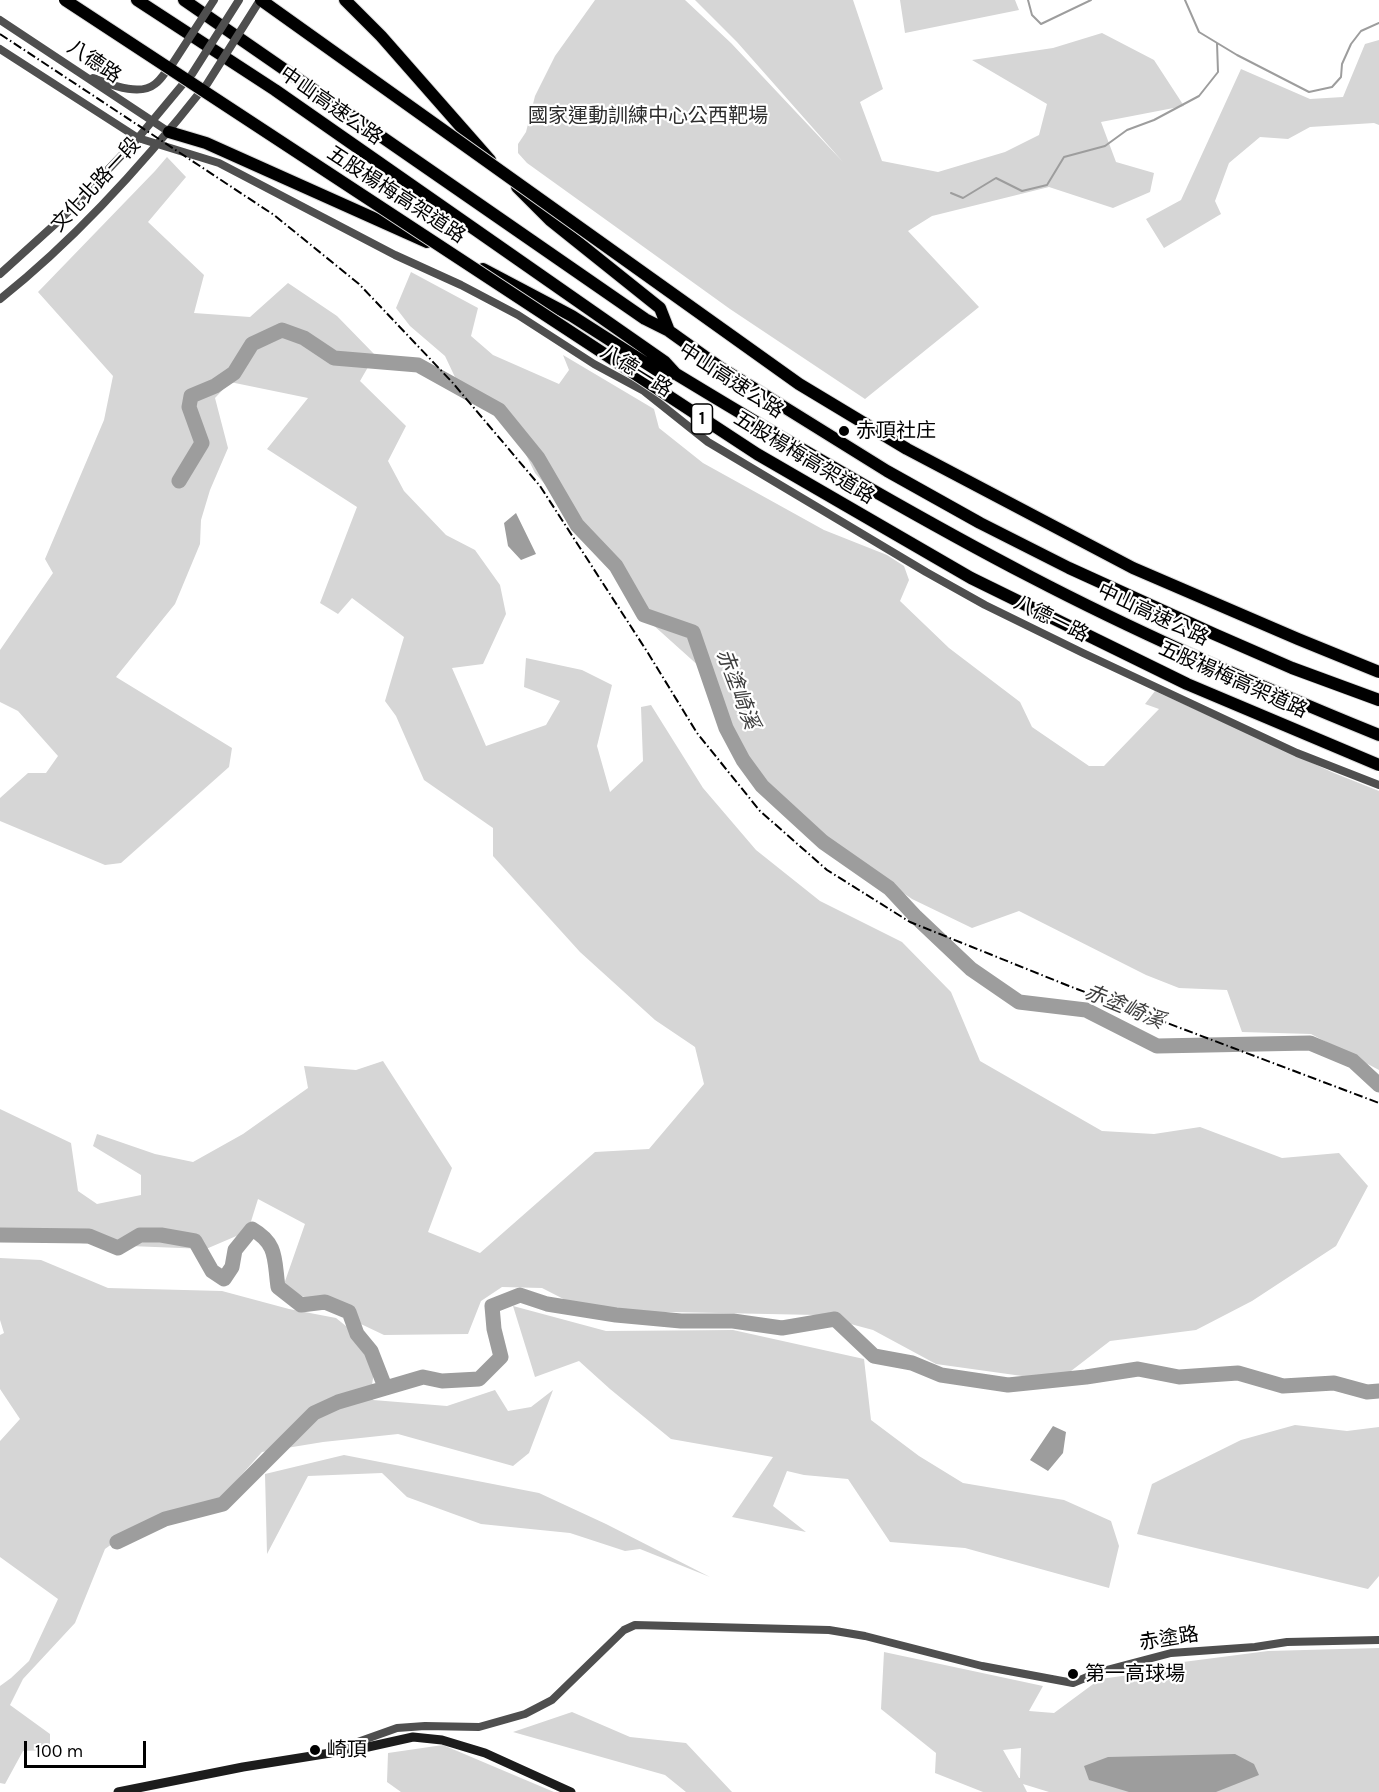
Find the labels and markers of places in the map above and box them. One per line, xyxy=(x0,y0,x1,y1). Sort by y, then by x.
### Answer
place label: 赤頂社庄 xyxy=(856,419,936,443)
marker: 赤頂社庄 xyxy=(837,424,851,438)
place label: 第一高球場 xyxy=(1085,1662,1185,1686)
marker: 第一高球場 xyxy=(1066,1667,1080,1681)
place label: 崎頂 xyxy=(327,1738,367,1762)
marker: 崎頂 xyxy=(308,1743,322,1757)

